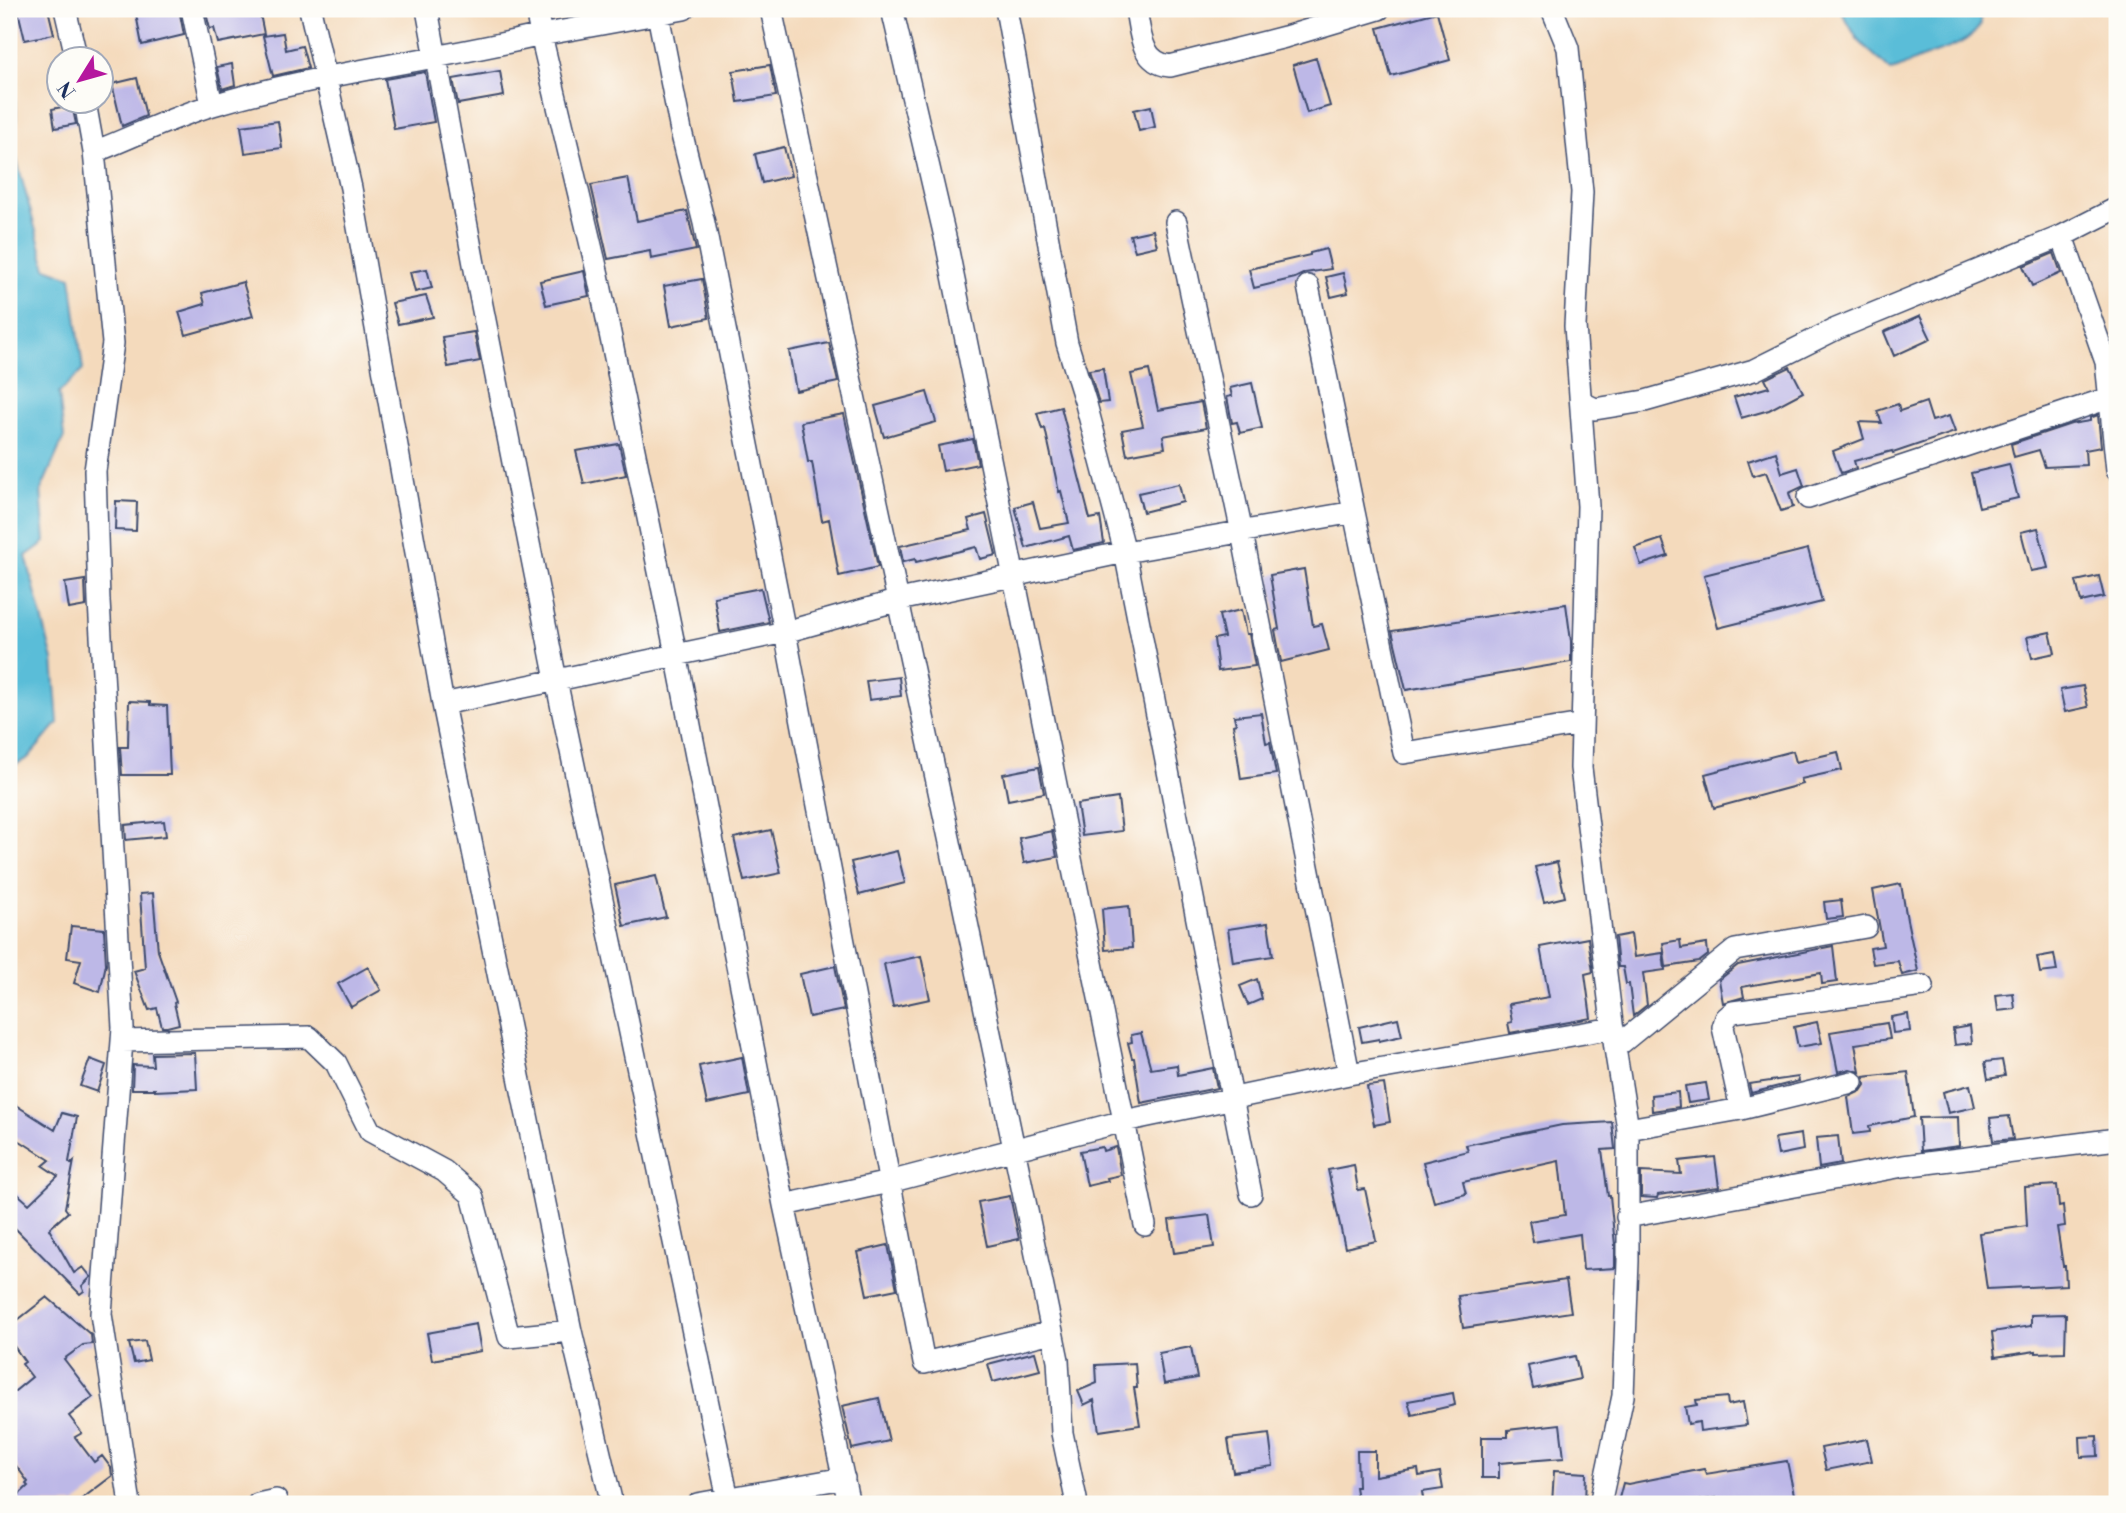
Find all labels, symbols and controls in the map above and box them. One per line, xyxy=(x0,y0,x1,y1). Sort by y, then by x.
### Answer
north arrow xyxy=(46,46,116,116)
text: N xyxy=(53,76,81,103)

